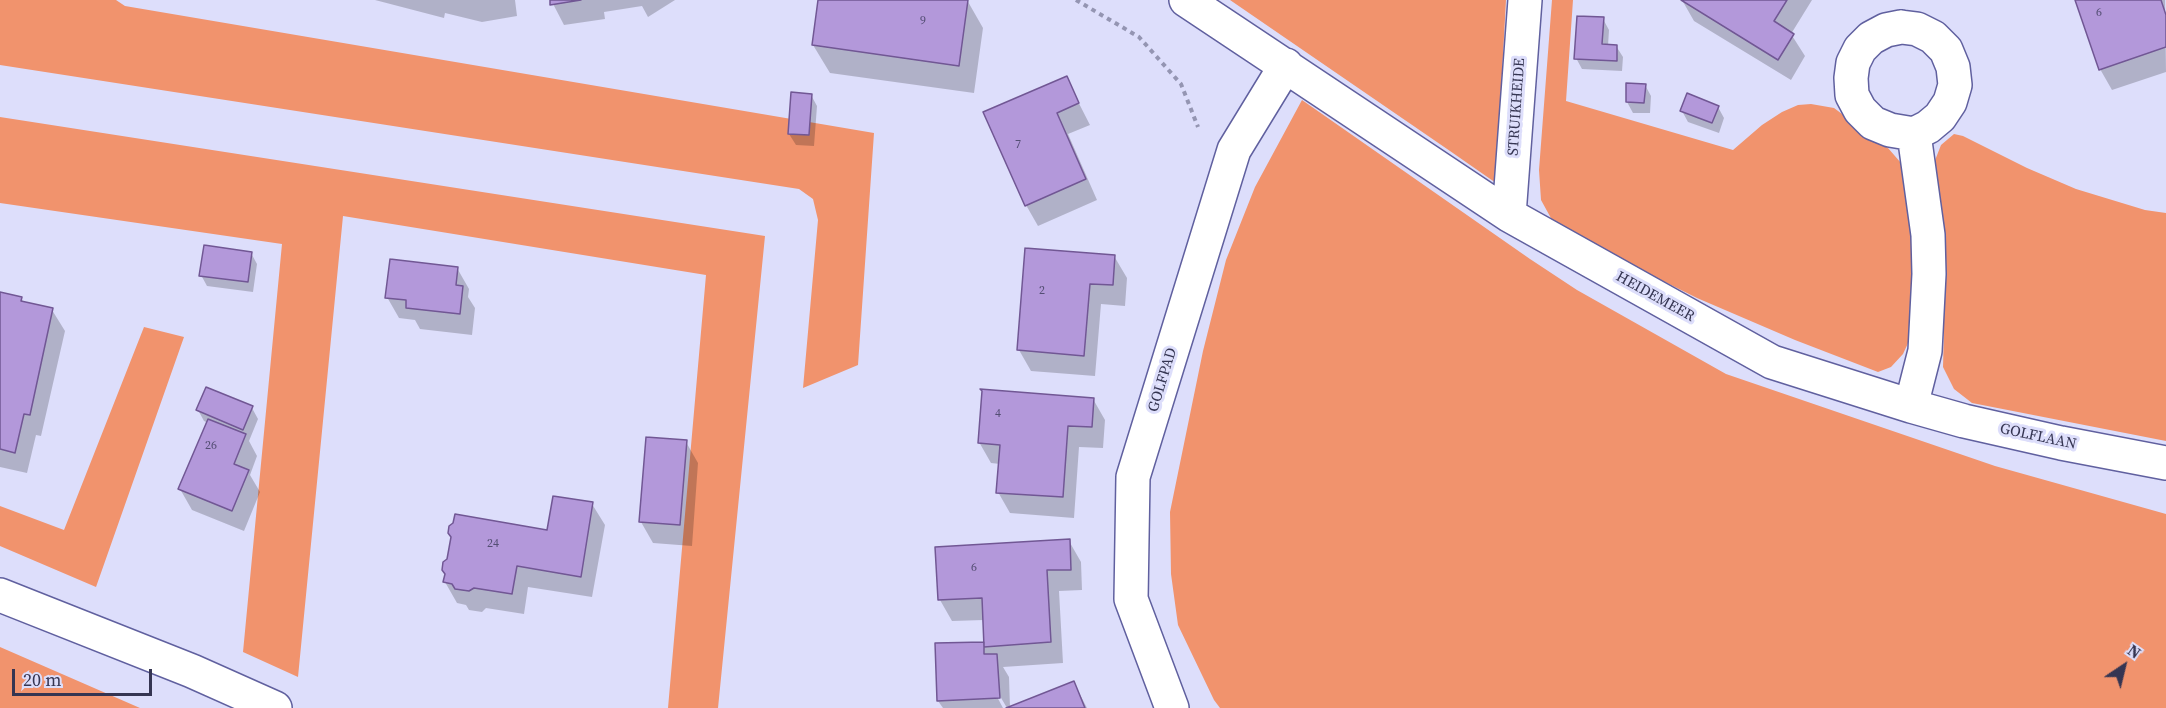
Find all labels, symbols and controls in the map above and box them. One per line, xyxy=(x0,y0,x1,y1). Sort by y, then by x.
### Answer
house number: 6 xyxy=(2096,6,2102,20)
house number: 9 xyxy=(920,14,926,28)
street label: STRUIKHEIDE xyxy=(1505,58,1529,156)
house number: 7 xyxy=(1015,138,1021,152)
street label: HEIDEMEER xyxy=(1613,268,1697,326)
house number: 2 xyxy=(1039,284,1045,298)
street label: GOLFPAD xyxy=(1145,346,1181,414)
house number: 4 xyxy=(995,407,1001,421)
street label: GOLFLAAN xyxy=(1998,420,2078,454)
house number: 26 xyxy=(205,439,217,453)
house number: 24 xyxy=(487,537,499,551)
house number: 6 xyxy=(971,561,977,575)
north arrow xyxy=(2094,636,2154,696)
text: N xyxy=(2123,639,2145,664)
scale bar xyxy=(15,657,154,695)
text: 20 m xyxy=(23,667,61,692)

